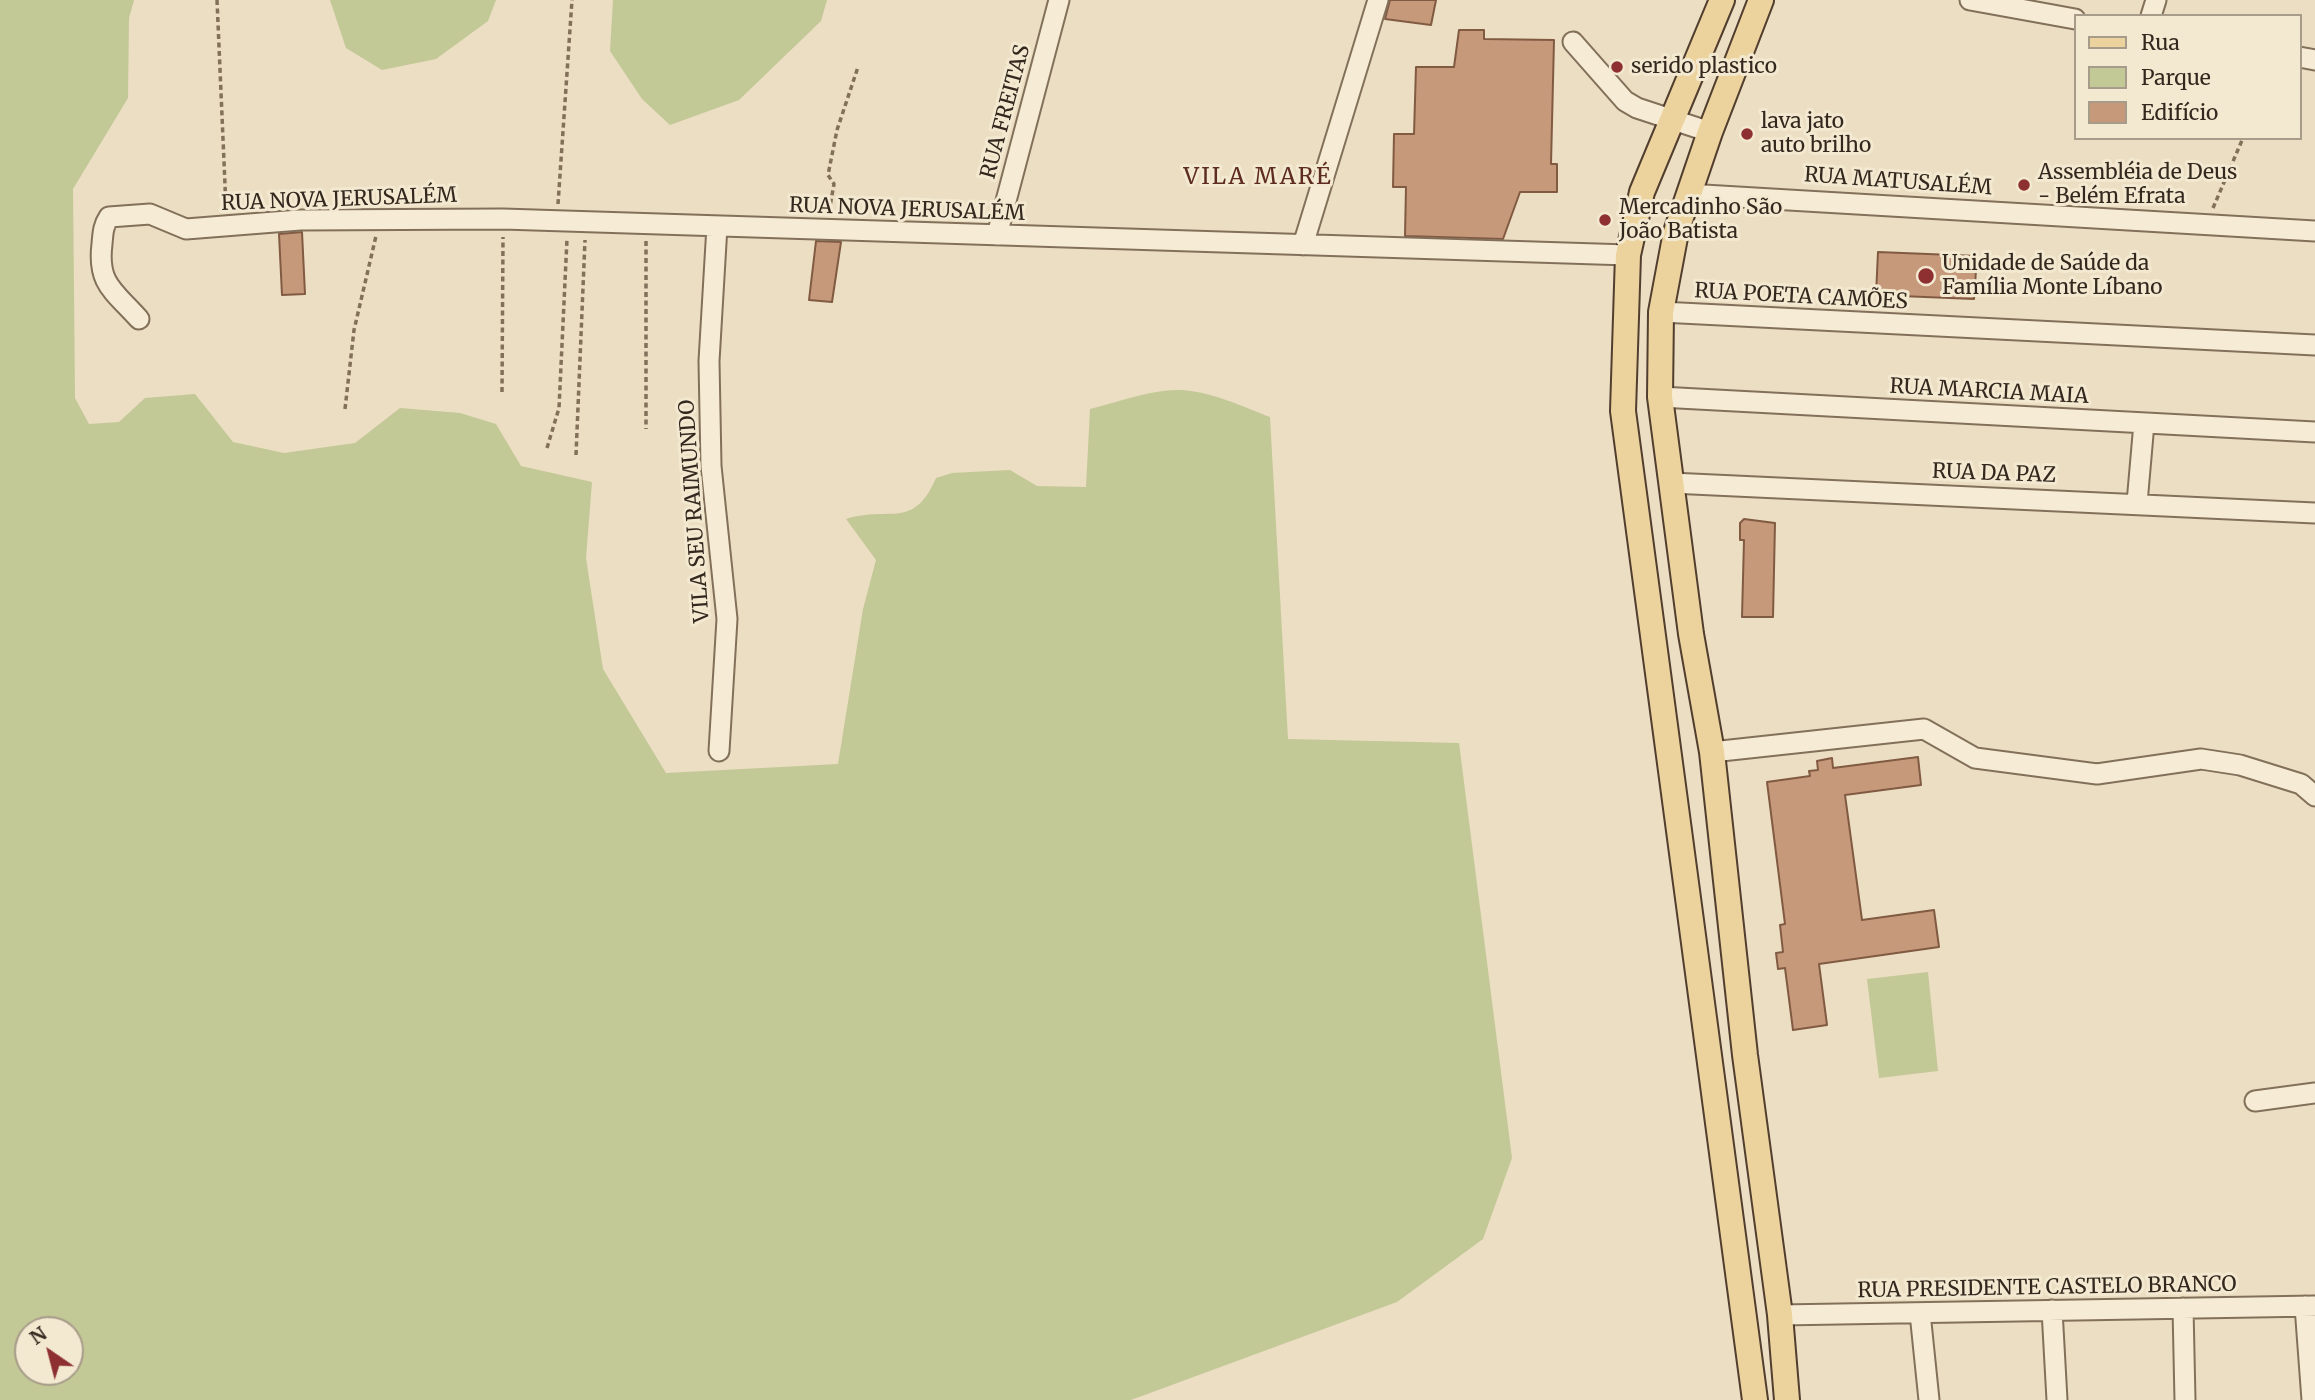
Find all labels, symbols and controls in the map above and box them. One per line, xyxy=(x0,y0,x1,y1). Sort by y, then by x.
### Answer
legend xyxy=(2074,14,2301,140)
text: Rua xyxy=(2141,29,2180,56)
street label: RUA FREITAS xyxy=(976,42,1036,182)
place label: serido plastico xyxy=(1631,54,1777,80)
marker: serido plastico xyxy=(1609,59,1625,75)
text: Parque xyxy=(2141,64,2211,91)
text: Edifício xyxy=(2141,99,2218,126)
place label: lava jato auto brilho xyxy=(1761,109,1871,159)
marker: lava jato auto brilho xyxy=(1739,126,1755,142)
place label: Assembléia de Deus - Belém Efrata xyxy=(2038,160,2237,210)
district label: VILA MARÉ xyxy=(1185,163,1331,191)
street label: RUA MATUSALÉM xyxy=(1803,163,1993,201)
marker: Assembléia de Deus - Belém Efrata xyxy=(2016,177,2032,193)
street label: RUA NOVA JERUSALÉM xyxy=(221,183,457,217)
street label: RUA NOVA JERUSALÉM xyxy=(789,193,1025,227)
place label: Mercadinho São João Batista xyxy=(1619,195,1782,245)
marker: Mercadinho São João Batista xyxy=(1597,212,1613,228)
place label: Unidade de Saúde da Família Monte Líbano xyxy=(1942,251,2163,301)
marker: Unidade de Saúde da Família Monte Líbano xyxy=(1916,266,1936,286)
street label: RUA POETA CAMÕES xyxy=(1694,279,1908,315)
street label: RUA MARCIA MAIA xyxy=(1889,374,2089,410)
street label: VILA SEU RAIMUNDO xyxy=(675,399,715,623)
street label: RUA DA PAZ xyxy=(1932,459,2056,489)
street label: RUA PRESIDENTE CASTELO BRANCO xyxy=(1857,1272,2237,1304)
north arrow xyxy=(14,1316,84,1386)
text: N xyxy=(25,1321,51,1350)

